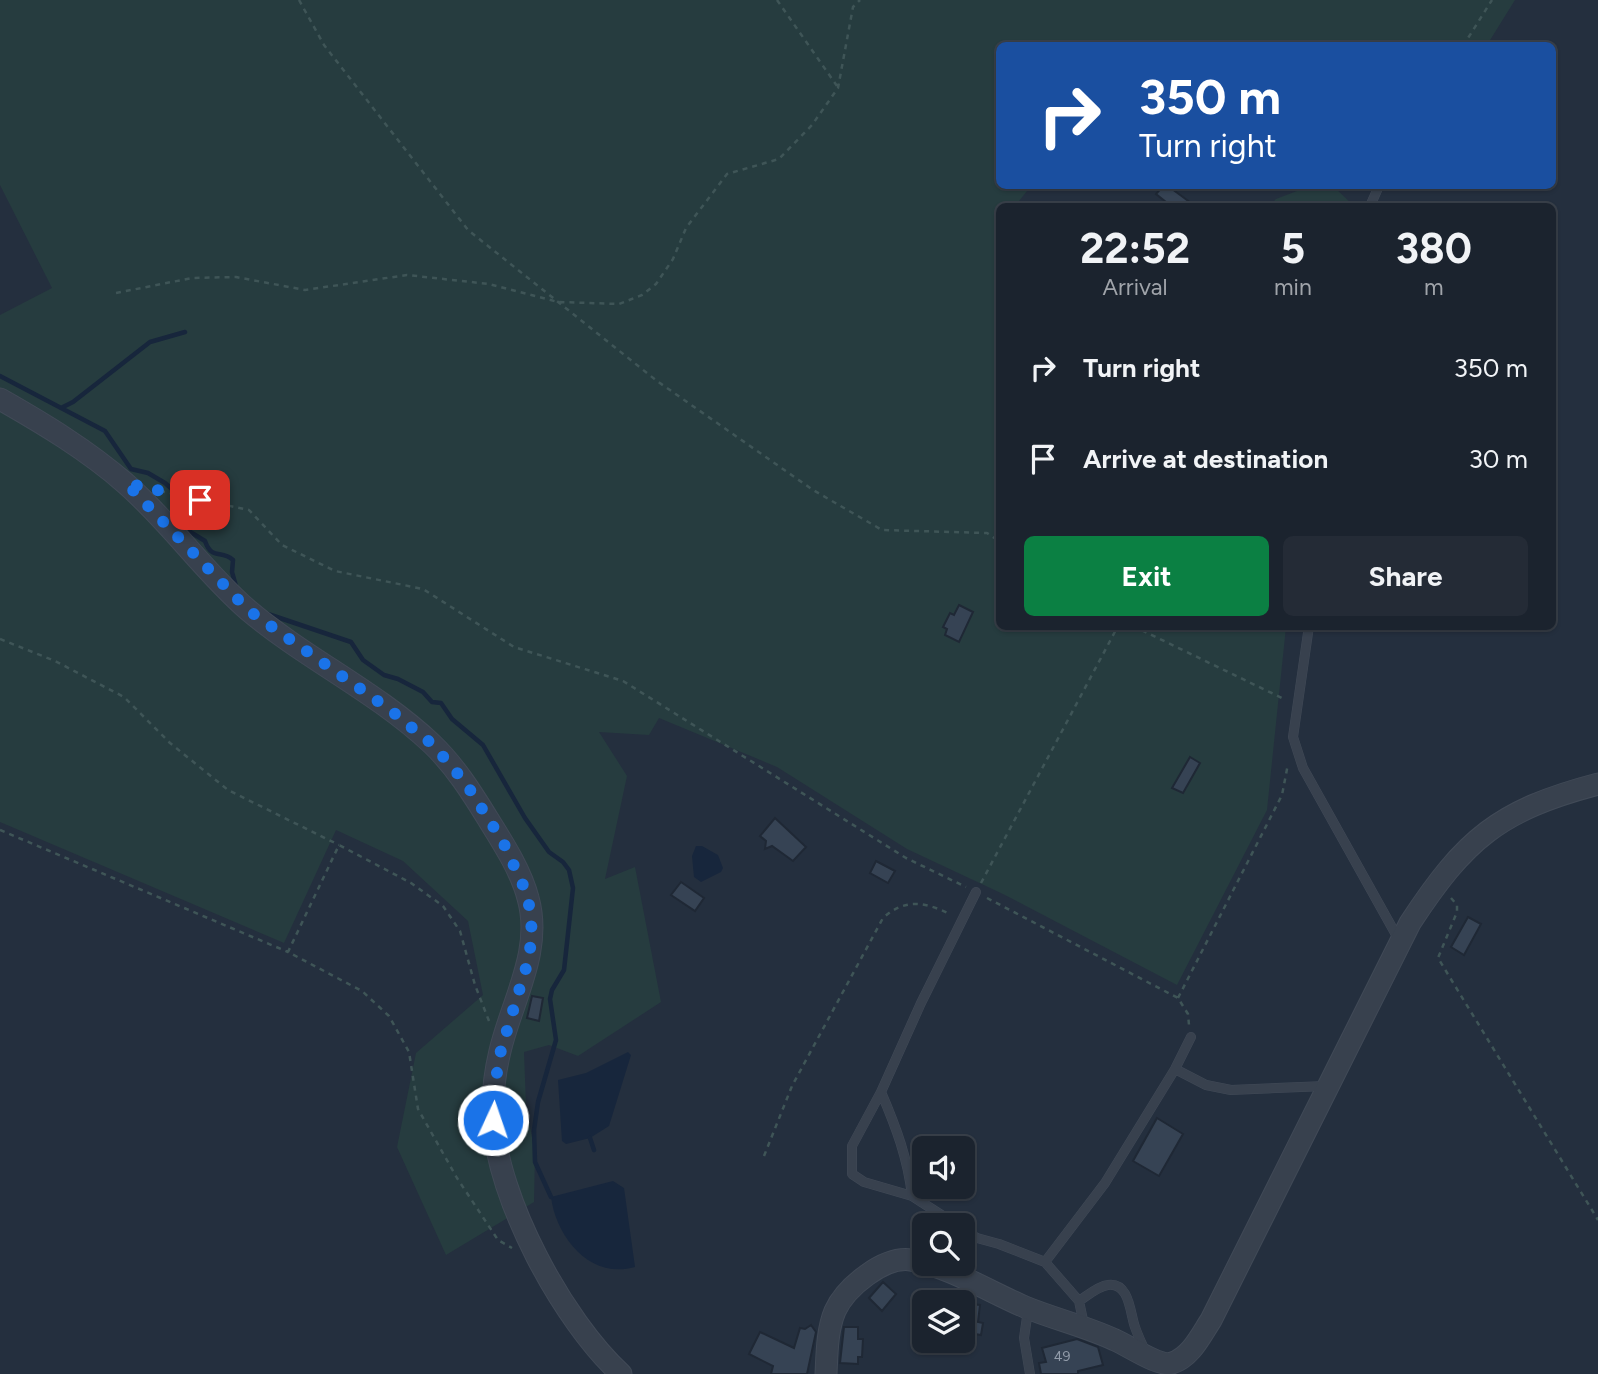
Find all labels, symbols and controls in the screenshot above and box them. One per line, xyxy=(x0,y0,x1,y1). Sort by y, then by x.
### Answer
text: 350 m xyxy=(1139,67,1281,126)
icon: right xyxy=(1024,70,1115,161)
text: Turn right xyxy=(1139,127,1277,165)
text: 22:52 xyxy=(1080,223,1190,274)
text: 5 xyxy=(1281,223,1305,274)
text: 380 xyxy=(1396,223,1472,274)
text: Arrival xyxy=(1103,273,1167,301)
text: min xyxy=(1274,273,1312,301)
text: m xyxy=(1424,273,1444,301)
icon: right xyxy=(1024,349,1062,387)
text: Turn right xyxy=(1083,352,1200,384)
text: 350 m xyxy=(1454,352,1528,384)
icon: arrive xyxy=(1024,440,1062,478)
text: Arrive at destination xyxy=(1083,443,1328,475)
text: 30 m xyxy=(1469,443,1528,475)
pin xyxy=(170,470,230,530)
icon: arrive xyxy=(181,481,219,519)
button: Exit xyxy=(1024,536,1269,616)
button: Share xyxy=(1283,536,1528,616)
position arrow xyxy=(456,1083,530,1157)
map controls xyxy=(912,1136,975,1353)
button: sound xyxy=(912,1136,975,1199)
button: search xyxy=(912,1213,975,1276)
button: layers xyxy=(912,1290,975,1353)
house number: 49 xyxy=(1054,1348,1070,1365)

